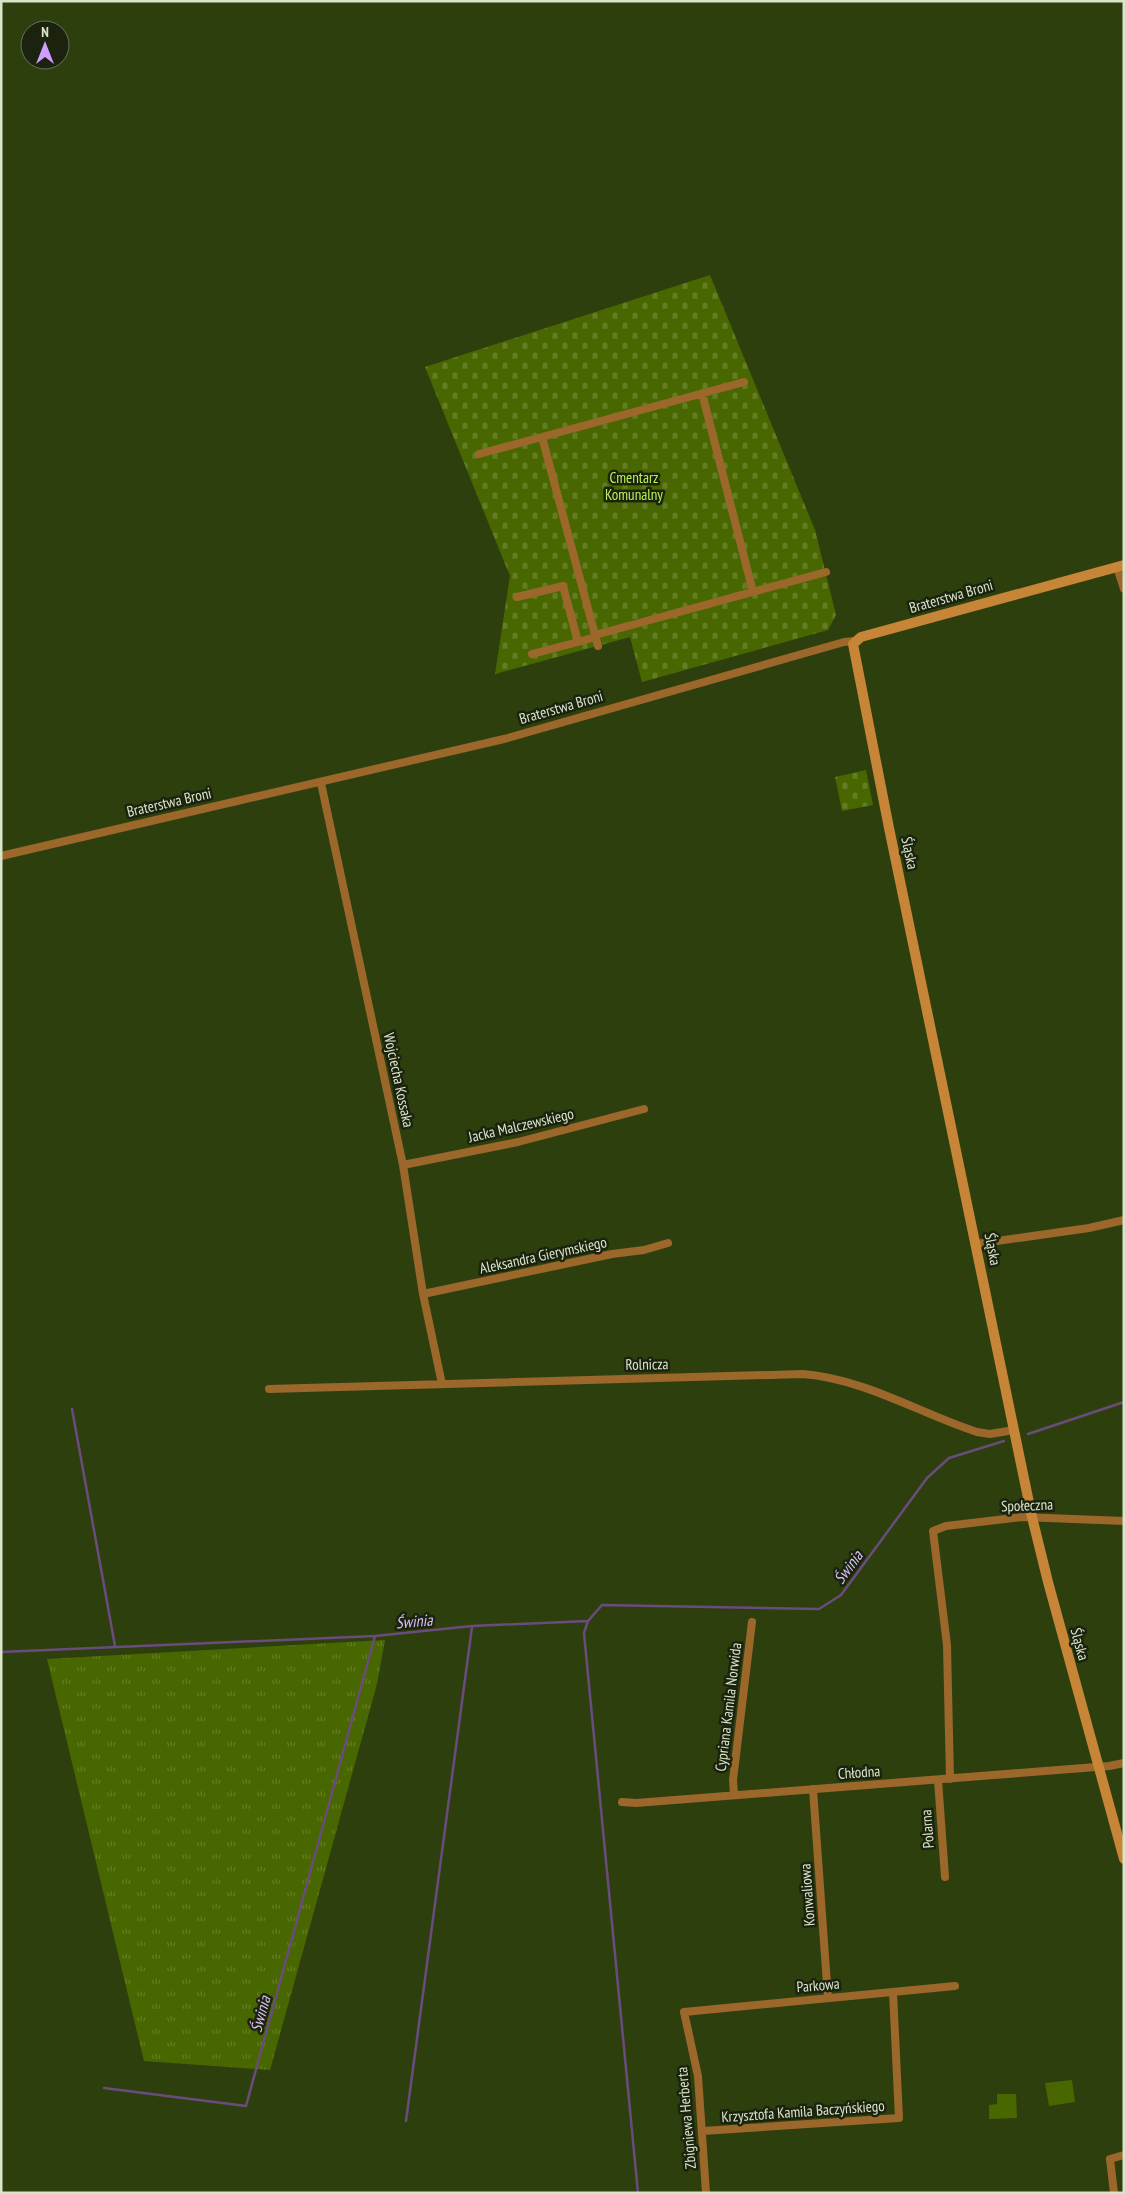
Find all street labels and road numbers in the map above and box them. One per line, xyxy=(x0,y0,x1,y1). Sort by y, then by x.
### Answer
street label: Braterstwa Broni xyxy=(907,575,995,617)
street label: Braterstwa Broni xyxy=(517,686,605,728)
street label: Braterstwa Broni xyxy=(125,783,213,821)
street label: Śląska xyxy=(897,835,923,871)
street label: Wojciecha Kossaka xyxy=(380,1031,418,1129)
street label: Jacka Malczewskiego xyxy=(466,1104,576,1147)
street label: Śląska xyxy=(981,1231,1005,1267)
street label: Aleksandra Gierymskiego xyxy=(478,1232,608,1278)
street label: Rolnicza xyxy=(625,1354,669,1374)
street label: Społeczna xyxy=(1001,1495,1053,1515)
street label: Śląska xyxy=(1067,1626,1093,1662)
street label: Cypriana Kamila Norwida xyxy=(711,1641,745,1773)
street label: Chłodna xyxy=(837,1761,881,1783)
street label: Polarna xyxy=(916,1809,938,1849)
street label: Konwaliowa xyxy=(795,1863,819,1927)
street label: Parkowa xyxy=(796,1974,840,1996)
street label: Zbigniewa Herberta xyxy=(672,2066,700,2170)
street label: Krzysztofa Kamila Baczyńskiego xyxy=(721,2096,885,2126)

